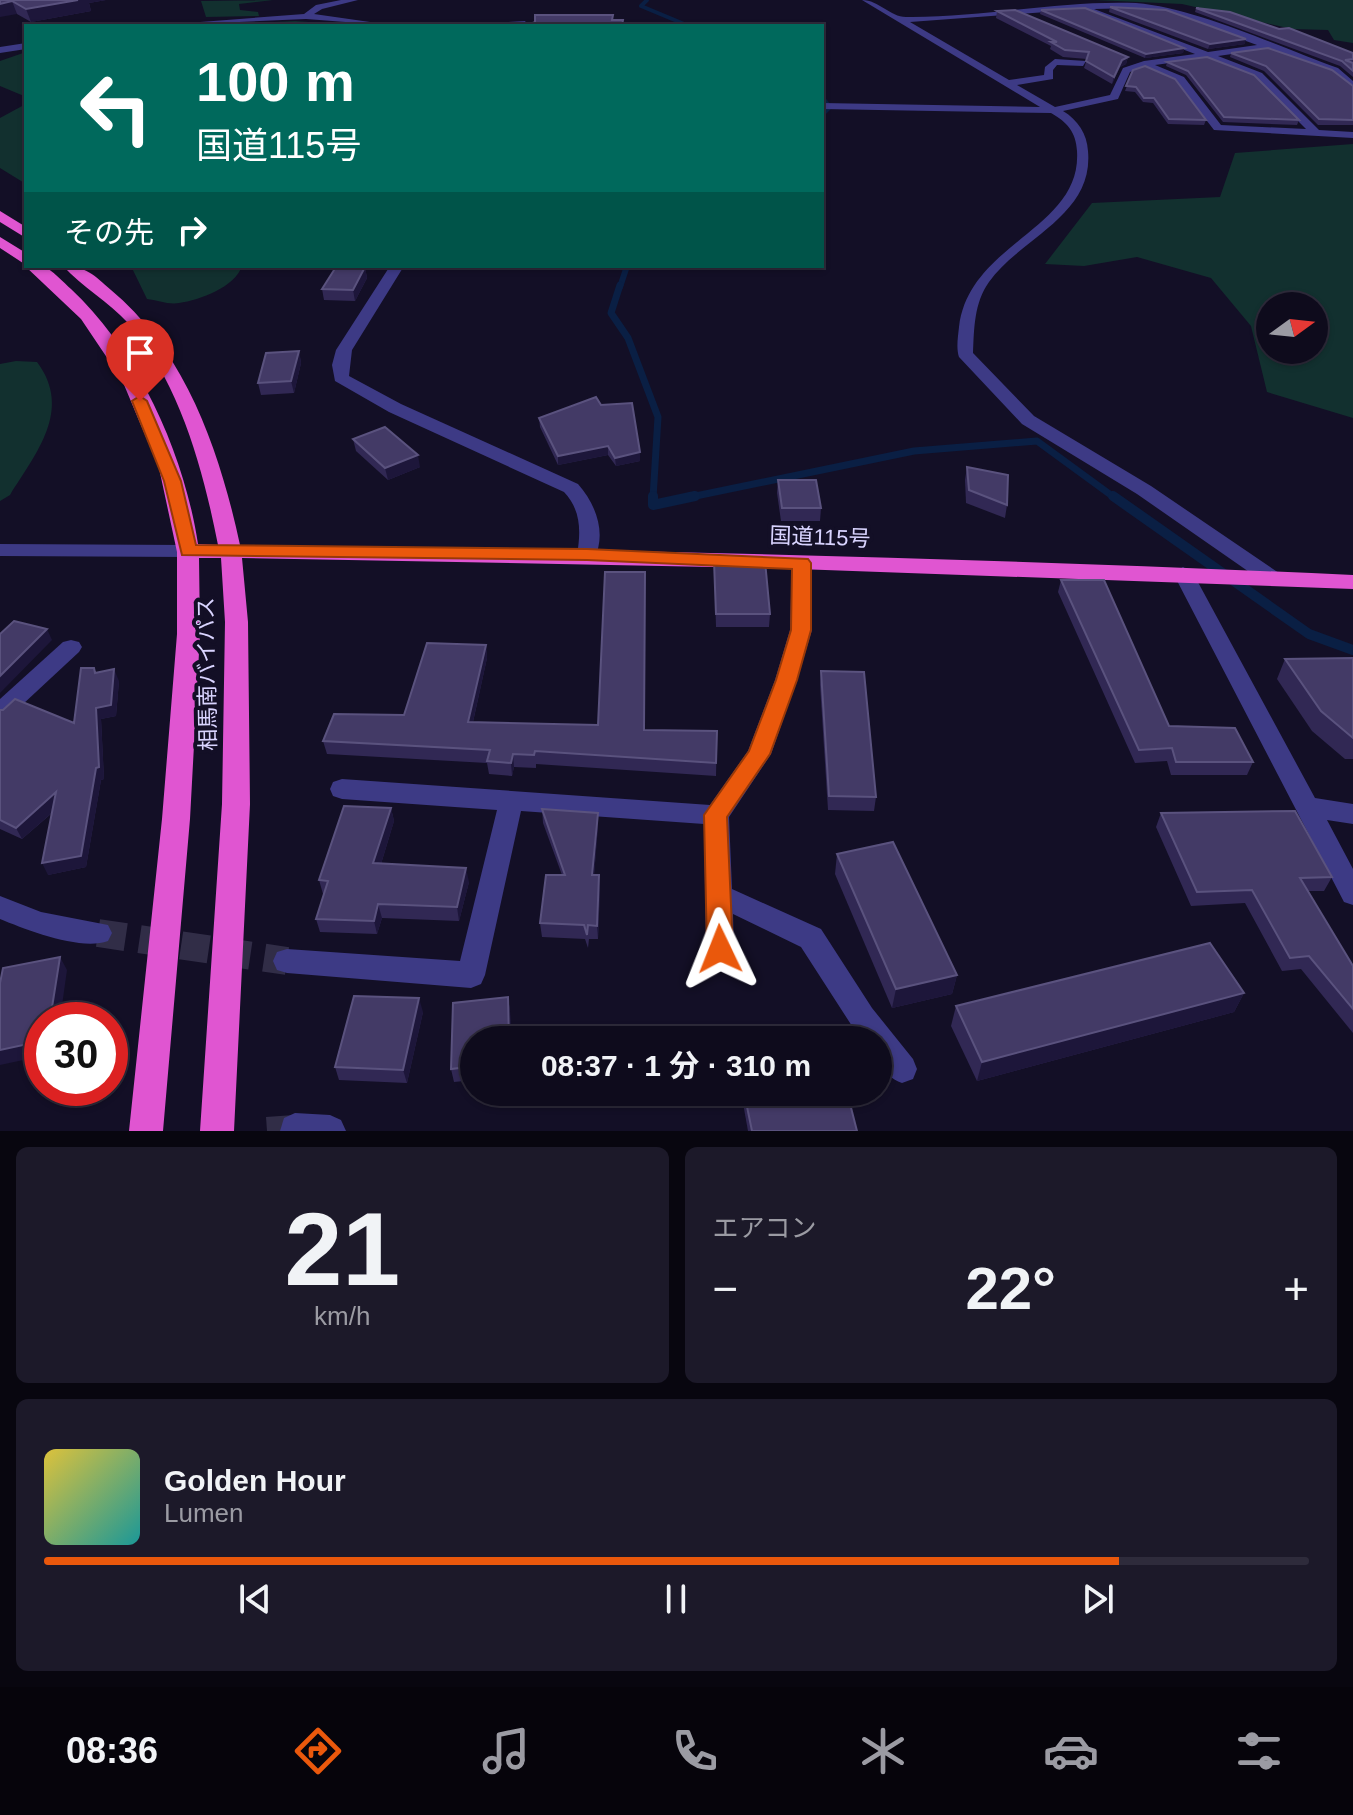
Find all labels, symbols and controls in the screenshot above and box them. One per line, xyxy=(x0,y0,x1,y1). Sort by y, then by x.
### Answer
text: 100 m xyxy=(196,50,355,113)
icon: left xyxy=(64,56,168,160)
text: 国道115号 xyxy=(196,125,361,166)
icon: right xyxy=(170,208,214,252)
text: その先 xyxy=(64,216,154,249)
north arrow xyxy=(1256,292,1328,364)
map controls xyxy=(1256,292,1328,364)
pin xyxy=(106,319,174,401)
icon: arrive xyxy=(118,331,162,375)
street label: 国道115号 xyxy=(769,523,871,551)
street label: 相馬南バイパス xyxy=(193,597,221,751)
position arrow xyxy=(678,907,762,991)
speed limit sign: 30 xyxy=(24,1002,128,1106)
text: 08:37 · 1 分 · 310 m xyxy=(541,1049,811,1082)
text: 21 xyxy=(284,1191,400,1307)
text: エアコン xyxy=(713,1213,817,1243)
text: 22° xyxy=(965,1255,1056,1322)
text: − xyxy=(713,1264,738,1313)
text: + xyxy=(1283,1264,1309,1313)
text: km/h xyxy=(314,1301,370,1331)
text: Golden Hour xyxy=(164,1464,346,1497)
text: Lumen xyxy=(164,1498,244,1528)
icon: previous xyxy=(233,1577,277,1621)
icon: pause xyxy=(654,1577,698,1621)
icon: next xyxy=(1076,1577,1120,1621)
icon: directions xyxy=(290,1723,346,1779)
icon: music xyxy=(478,1723,534,1779)
icon: phone xyxy=(667,1723,723,1779)
icon: climate xyxy=(855,1723,911,1779)
icon: car xyxy=(1043,1723,1099,1779)
icon: filters xyxy=(1231,1723,1287,1779)
text: 08:36 xyxy=(66,1730,158,1771)

